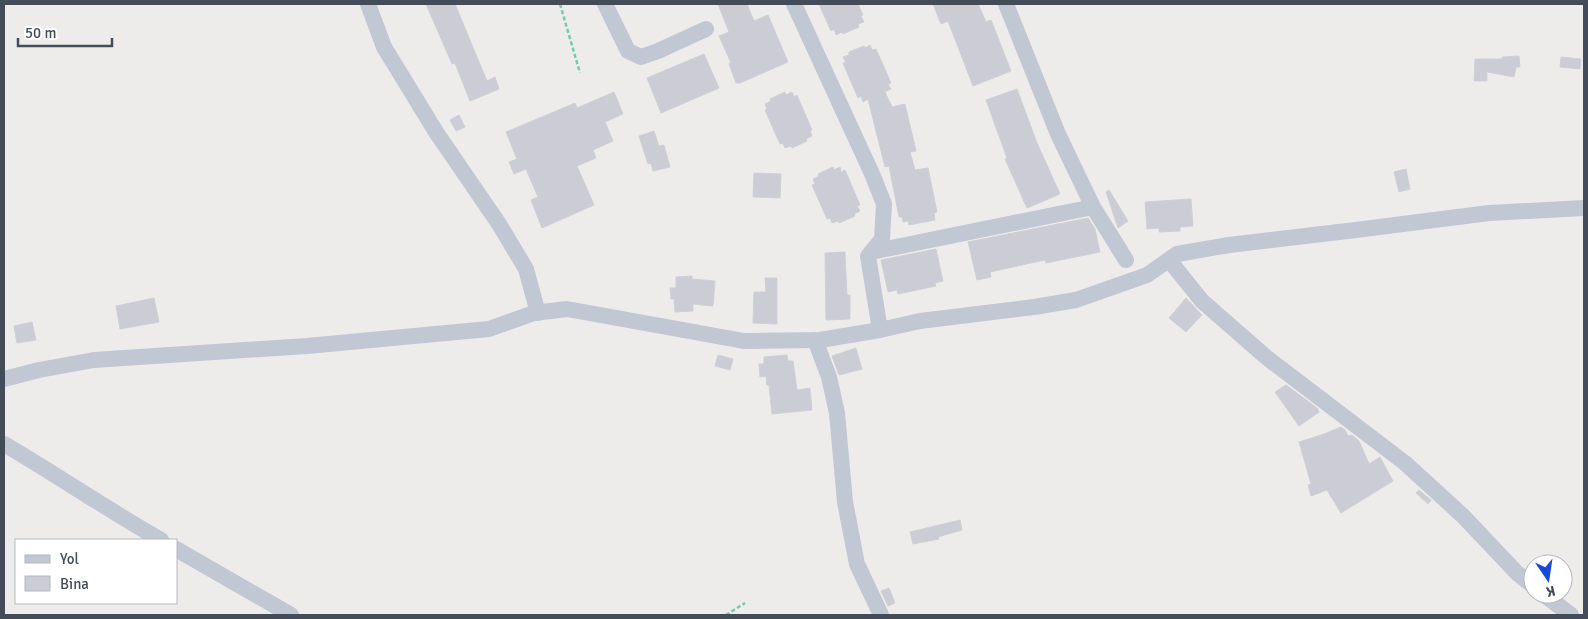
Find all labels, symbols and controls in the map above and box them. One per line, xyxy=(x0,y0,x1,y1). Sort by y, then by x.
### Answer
scale bar xyxy=(18,15,111,47)
text: 50 m xyxy=(25,24,56,42)
legend xyxy=(15,539,178,604)
text: Yol xyxy=(60,550,79,568)
north arrow xyxy=(1523,554,1573,604)
text: Bina xyxy=(60,575,89,593)
text: K xyxy=(1544,582,1557,601)

